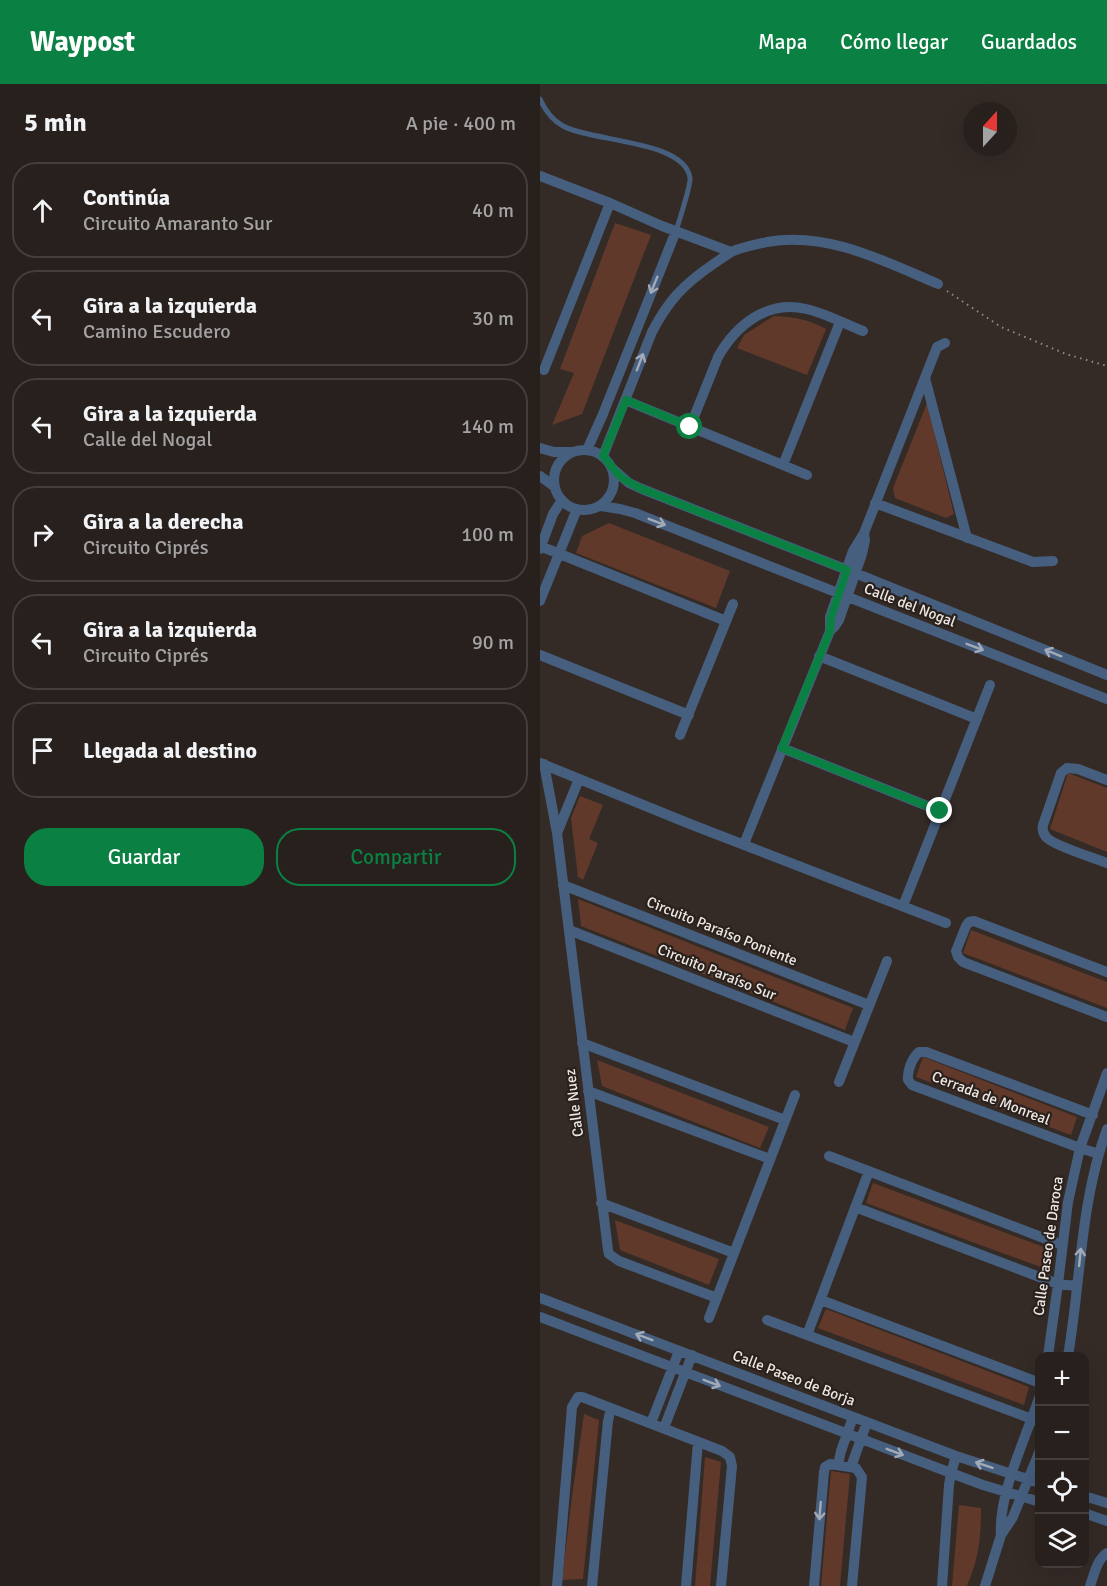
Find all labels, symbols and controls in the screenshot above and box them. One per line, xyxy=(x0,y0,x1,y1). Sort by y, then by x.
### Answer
text: Waypost xyxy=(30,25,135,59)
text: Mapa xyxy=(758,29,807,55)
text: Cómo llegar xyxy=(840,29,948,55)
text: Guardados xyxy=(981,29,1077,55)
north arrow xyxy=(963,102,1017,156)
text: 5 min xyxy=(24,107,87,139)
text: A pie · 400 m xyxy=(406,111,516,136)
text: Continúa xyxy=(83,184,170,211)
icon: ahead xyxy=(26,194,59,227)
text: 40 m xyxy=(472,198,514,223)
text: Circuito Amaranto Sur xyxy=(83,211,272,236)
one-way arrow xyxy=(648,275,659,294)
text: Gira a la izquierda xyxy=(83,292,257,319)
icon: left xyxy=(26,302,59,335)
text: 30 m xyxy=(472,306,514,331)
text: Camino Escudero xyxy=(83,319,231,344)
one-way arrow xyxy=(635,354,646,372)
text: Gira a la izquierda xyxy=(83,400,257,427)
icon: left xyxy=(26,410,59,443)
route start xyxy=(676,413,702,439)
text: 140 m xyxy=(461,414,514,439)
text: Calle del Nogal xyxy=(83,427,212,452)
text: Gira a la derecha xyxy=(83,508,244,535)
one-way arrow xyxy=(647,517,665,528)
icon: right xyxy=(26,518,59,551)
text: 100 m xyxy=(461,522,514,547)
text: Circuito Ciprés xyxy=(83,535,209,560)
street label: Calle del Nogal xyxy=(862,579,958,631)
text: Gira a la izquierda xyxy=(83,616,257,643)
icon: left xyxy=(26,626,59,659)
text: 90 m xyxy=(472,630,514,655)
one-way arrow xyxy=(965,642,984,653)
text: Circuito Ciprés xyxy=(83,643,209,668)
one-way arrow xyxy=(1044,647,1063,658)
icon: arrive xyxy=(26,734,59,767)
text: Llegada al destino xyxy=(83,737,257,764)
route end xyxy=(926,797,952,823)
button: Guardar xyxy=(24,828,264,886)
button: Compartir xyxy=(276,828,516,886)
street label: Circuito Paraíso Poniente xyxy=(644,893,800,969)
street label: Circuito Paraíso Sur xyxy=(655,940,779,1004)
street label: Cerrada de Monreal xyxy=(929,1067,1053,1129)
street label: Calle Nuez xyxy=(561,1068,587,1138)
street label: Calle Paseo de Daroca xyxy=(1029,1175,1067,1317)
one-way arrow xyxy=(1075,1247,1086,1267)
one-way arrow xyxy=(635,1331,654,1342)
street label: Calle Paseo de Borja xyxy=(730,1346,858,1410)
map controls xyxy=(1035,1352,1089,1568)
button: + xyxy=(1035,1352,1089,1406)
one-way arrow xyxy=(703,1378,721,1389)
button: − xyxy=(1035,1406,1089,1460)
one-way arrow xyxy=(885,1447,904,1458)
one-way arrow xyxy=(975,1459,994,1470)
button: locate xyxy=(1035,1460,1089,1514)
one-way arrow xyxy=(814,1501,825,1521)
button: layers xyxy=(1035,1514,1089,1568)

